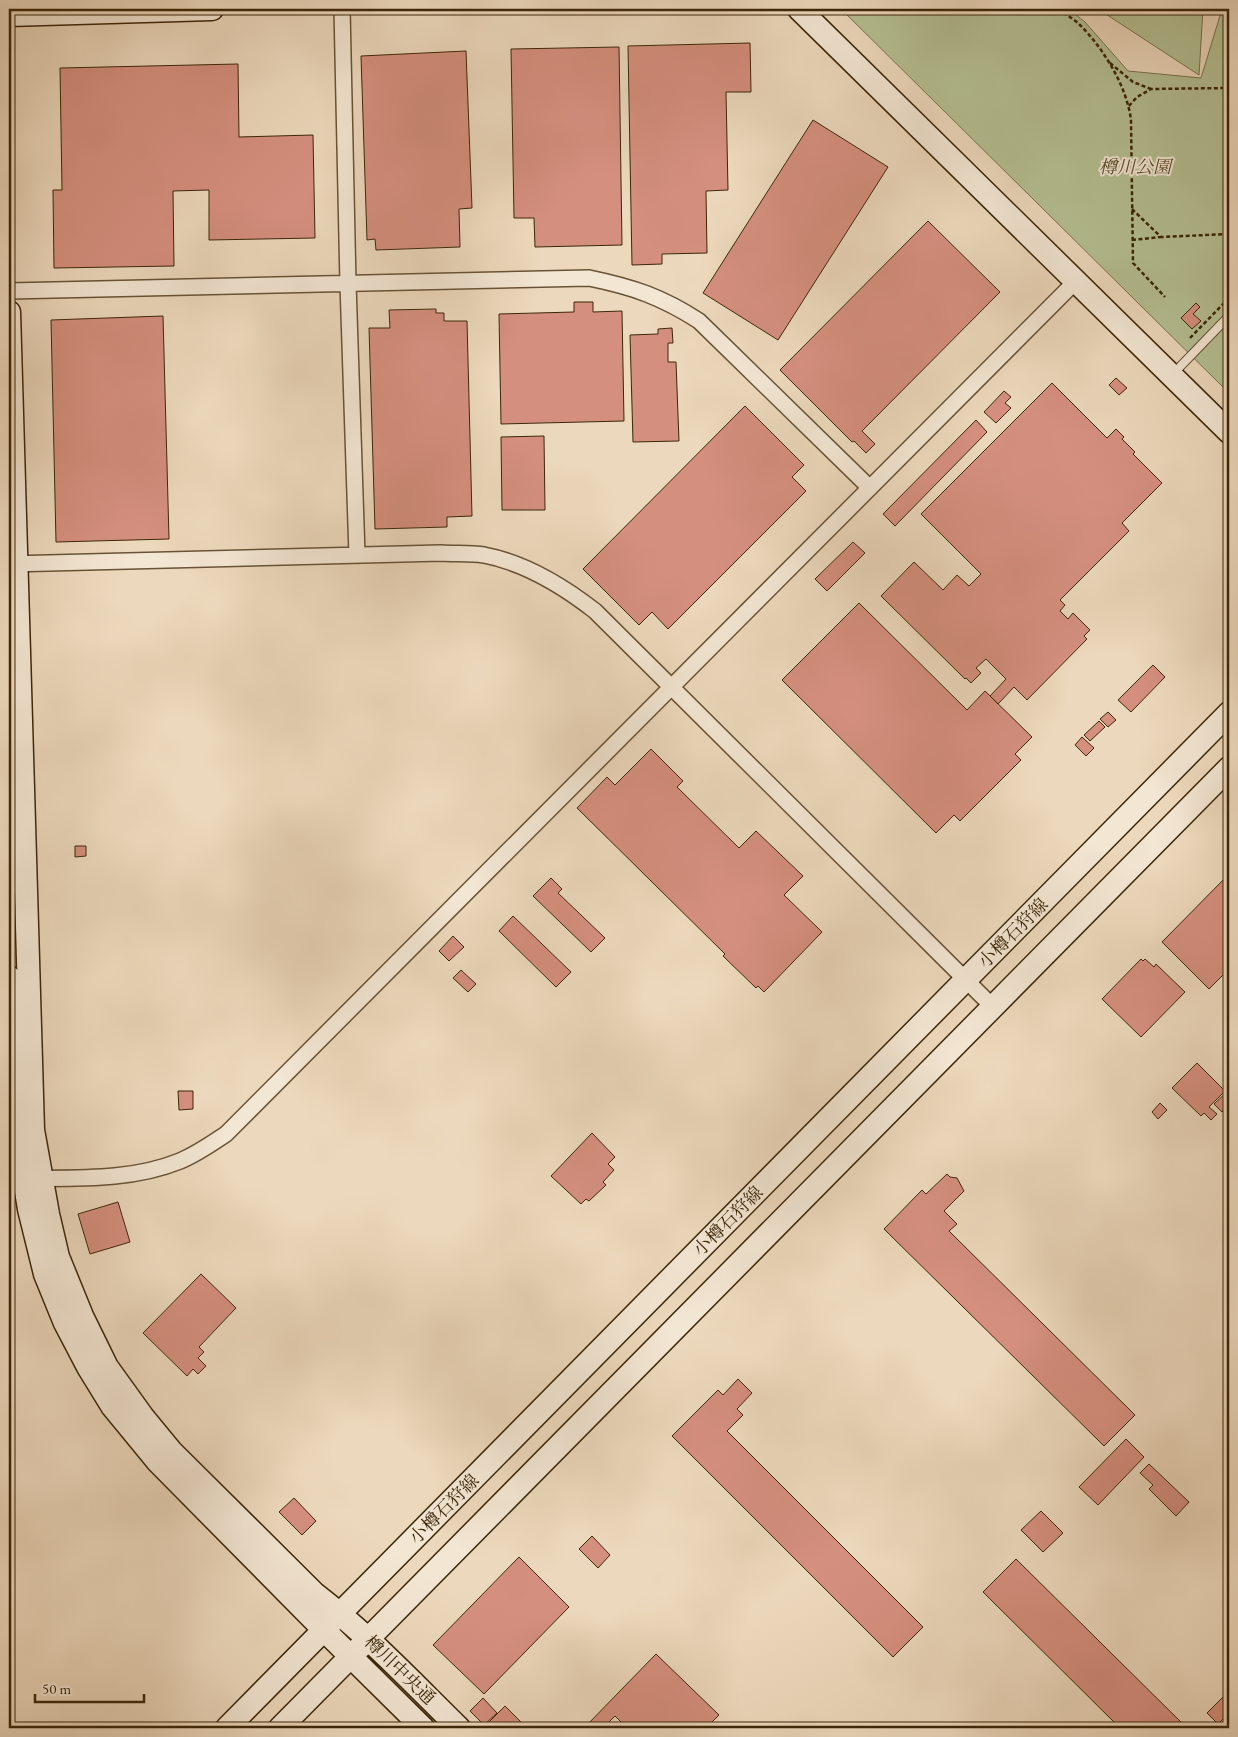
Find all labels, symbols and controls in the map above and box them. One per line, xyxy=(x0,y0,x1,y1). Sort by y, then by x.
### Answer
park label: 樽川公園 xyxy=(1099,155,1174,178)
street label: 小樽石狩線 xyxy=(973,893,1053,973)
street label: 小樽石狩線 xyxy=(688,1181,768,1261)
street label: 小樽石狩線 xyxy=(404,1469,484,1549)
street label: 樽川中央通 xyxy=(360,1630,441,1709)
scale bar xyxy=(35,1672,144,1704)
text: 50 m xyxy=(42,1679,71,1698)

